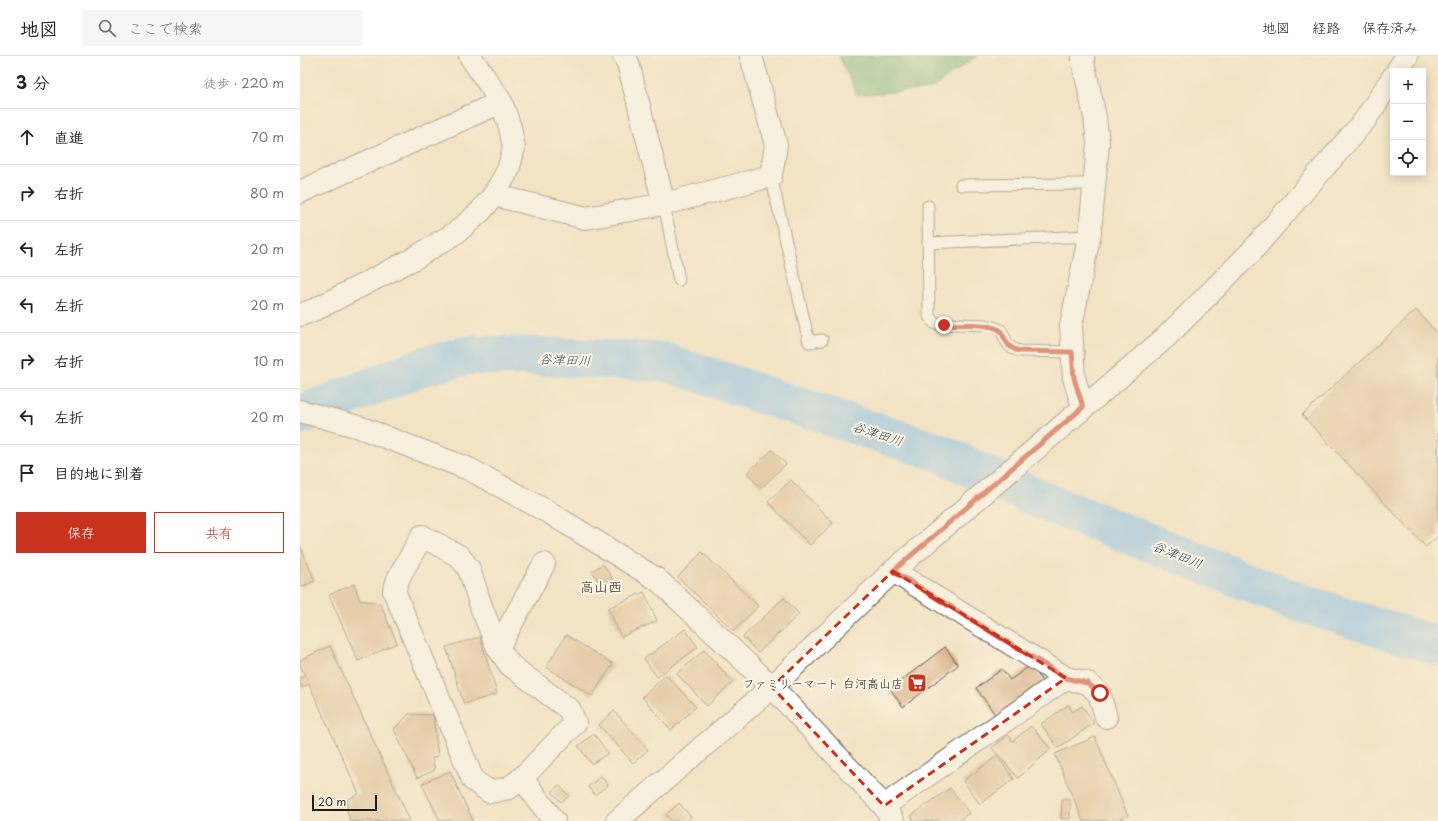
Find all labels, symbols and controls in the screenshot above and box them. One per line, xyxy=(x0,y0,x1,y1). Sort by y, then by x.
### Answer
search box xyxy=(82,10,362,46)
text: 地図 xyxy=(20,14,58,42)
text: ここで検索 xyxy=(128,16,203,39)
icon: search xyxy=(96,17,118,39)
text: 地図 xyxy=(1262,17,1290,38)
text: 経路 xyxy=(1312,17,1340,38)
text: 保存済み xyxy=(1362,17,1418,38)
map controls xyxy=(1390,68,1426,176)
button: + xyxy=(1390,68,1426,104)
text: 3 分 xyxy=(16,69,50,95)
text: 徒歩 · 220 m xyxy=(204,73,284,92)
button: − xyxy=(1390,104,1426,140)
text: 直進 xyxy=(54,125,84,148)
icon: ahead xyxy=(16,126,38,148)
text: 70 m xyxy=(251,127,284,146)
button: locate xyxy=(1390,140,1426,176)
text: 右折 xyxy=(54,181,84,204)
icon: right xyxy=(16,182,38,204)
text: 80 m xyxy=(250,183,284,202)
text: 左折 xyxy=(54,237,84,260)
icon: left xyxy=(16,238,38,260)
text: 20 m xyxy=(250,239,284,258)
text: 左折 xyxy=(54,293,84,316)
icon: left xyxy=(16,294,38,316)
text: 20 m xyxy=(250,295,284,314)
route end xyxy=(935,316,953,334)
text: 右折 xyxy=(54,349,84,372)
water label: 谷津田川 xyxy=(539,349,591,369)
icon: right xyxy=(16,350,38,372)
text: 10 m xyxy=(254,351,284,370)
text: 左折 xyxy=(54,405,84,428)
icon: left xyxy=(16,406,38,428)
text: 20 m xyxy=(250,407,284,426)
water label: 谷津田川 xyxy=(850,416,906,450)
text: 目的地に到着 xyxy=(54,461,144,484)
icon: arrive xyxy=(16,462,38,484)
button: 保存 xyxy=(16,512,146,553)
button: 共有 xyxy=(154,512,284,553)
water label: 谷津田川 xyxy=(1150,535,1206,573)
district label: 高山西 xyxy=(580,576,622,597)
supermarket icon: ファミリーマート 白河高山店 xyxy=(906,672,928,694)
place label: ファミリーマート 白河高山店 xyxy=(743,674,903,692)
route start xyxy=(1091,684,1109,702)
scale bar xyxy=(312,793,377,812)
text: 20 m xyxy=(318,793,346,810)

